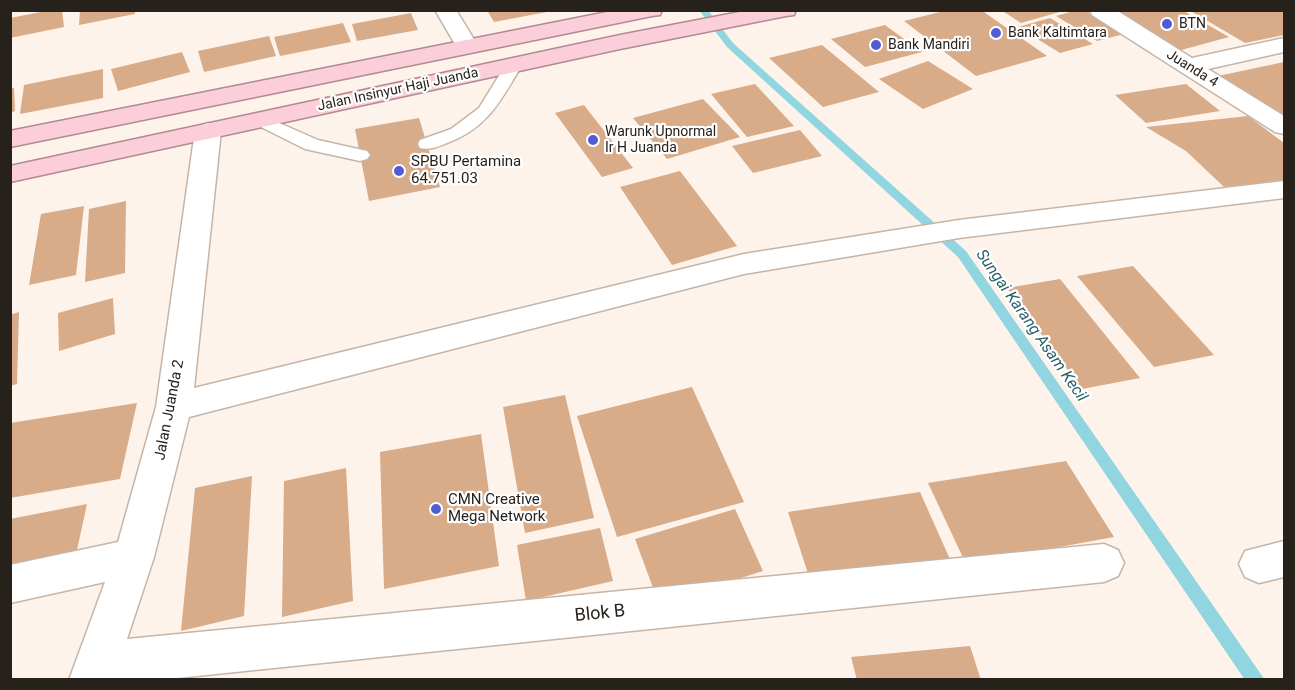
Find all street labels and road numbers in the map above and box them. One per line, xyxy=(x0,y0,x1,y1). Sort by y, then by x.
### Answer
street label: Juanda 4 xyxy=(1163,47,1221,91)
street label: Jalan Insinyur Haji Juanda xyxy=(316,65,480,115)
street label: Jalan Juanda 2 xyxy=(151,358,189,462)
street label: Blok B xyxy=(574,601,626,627)

